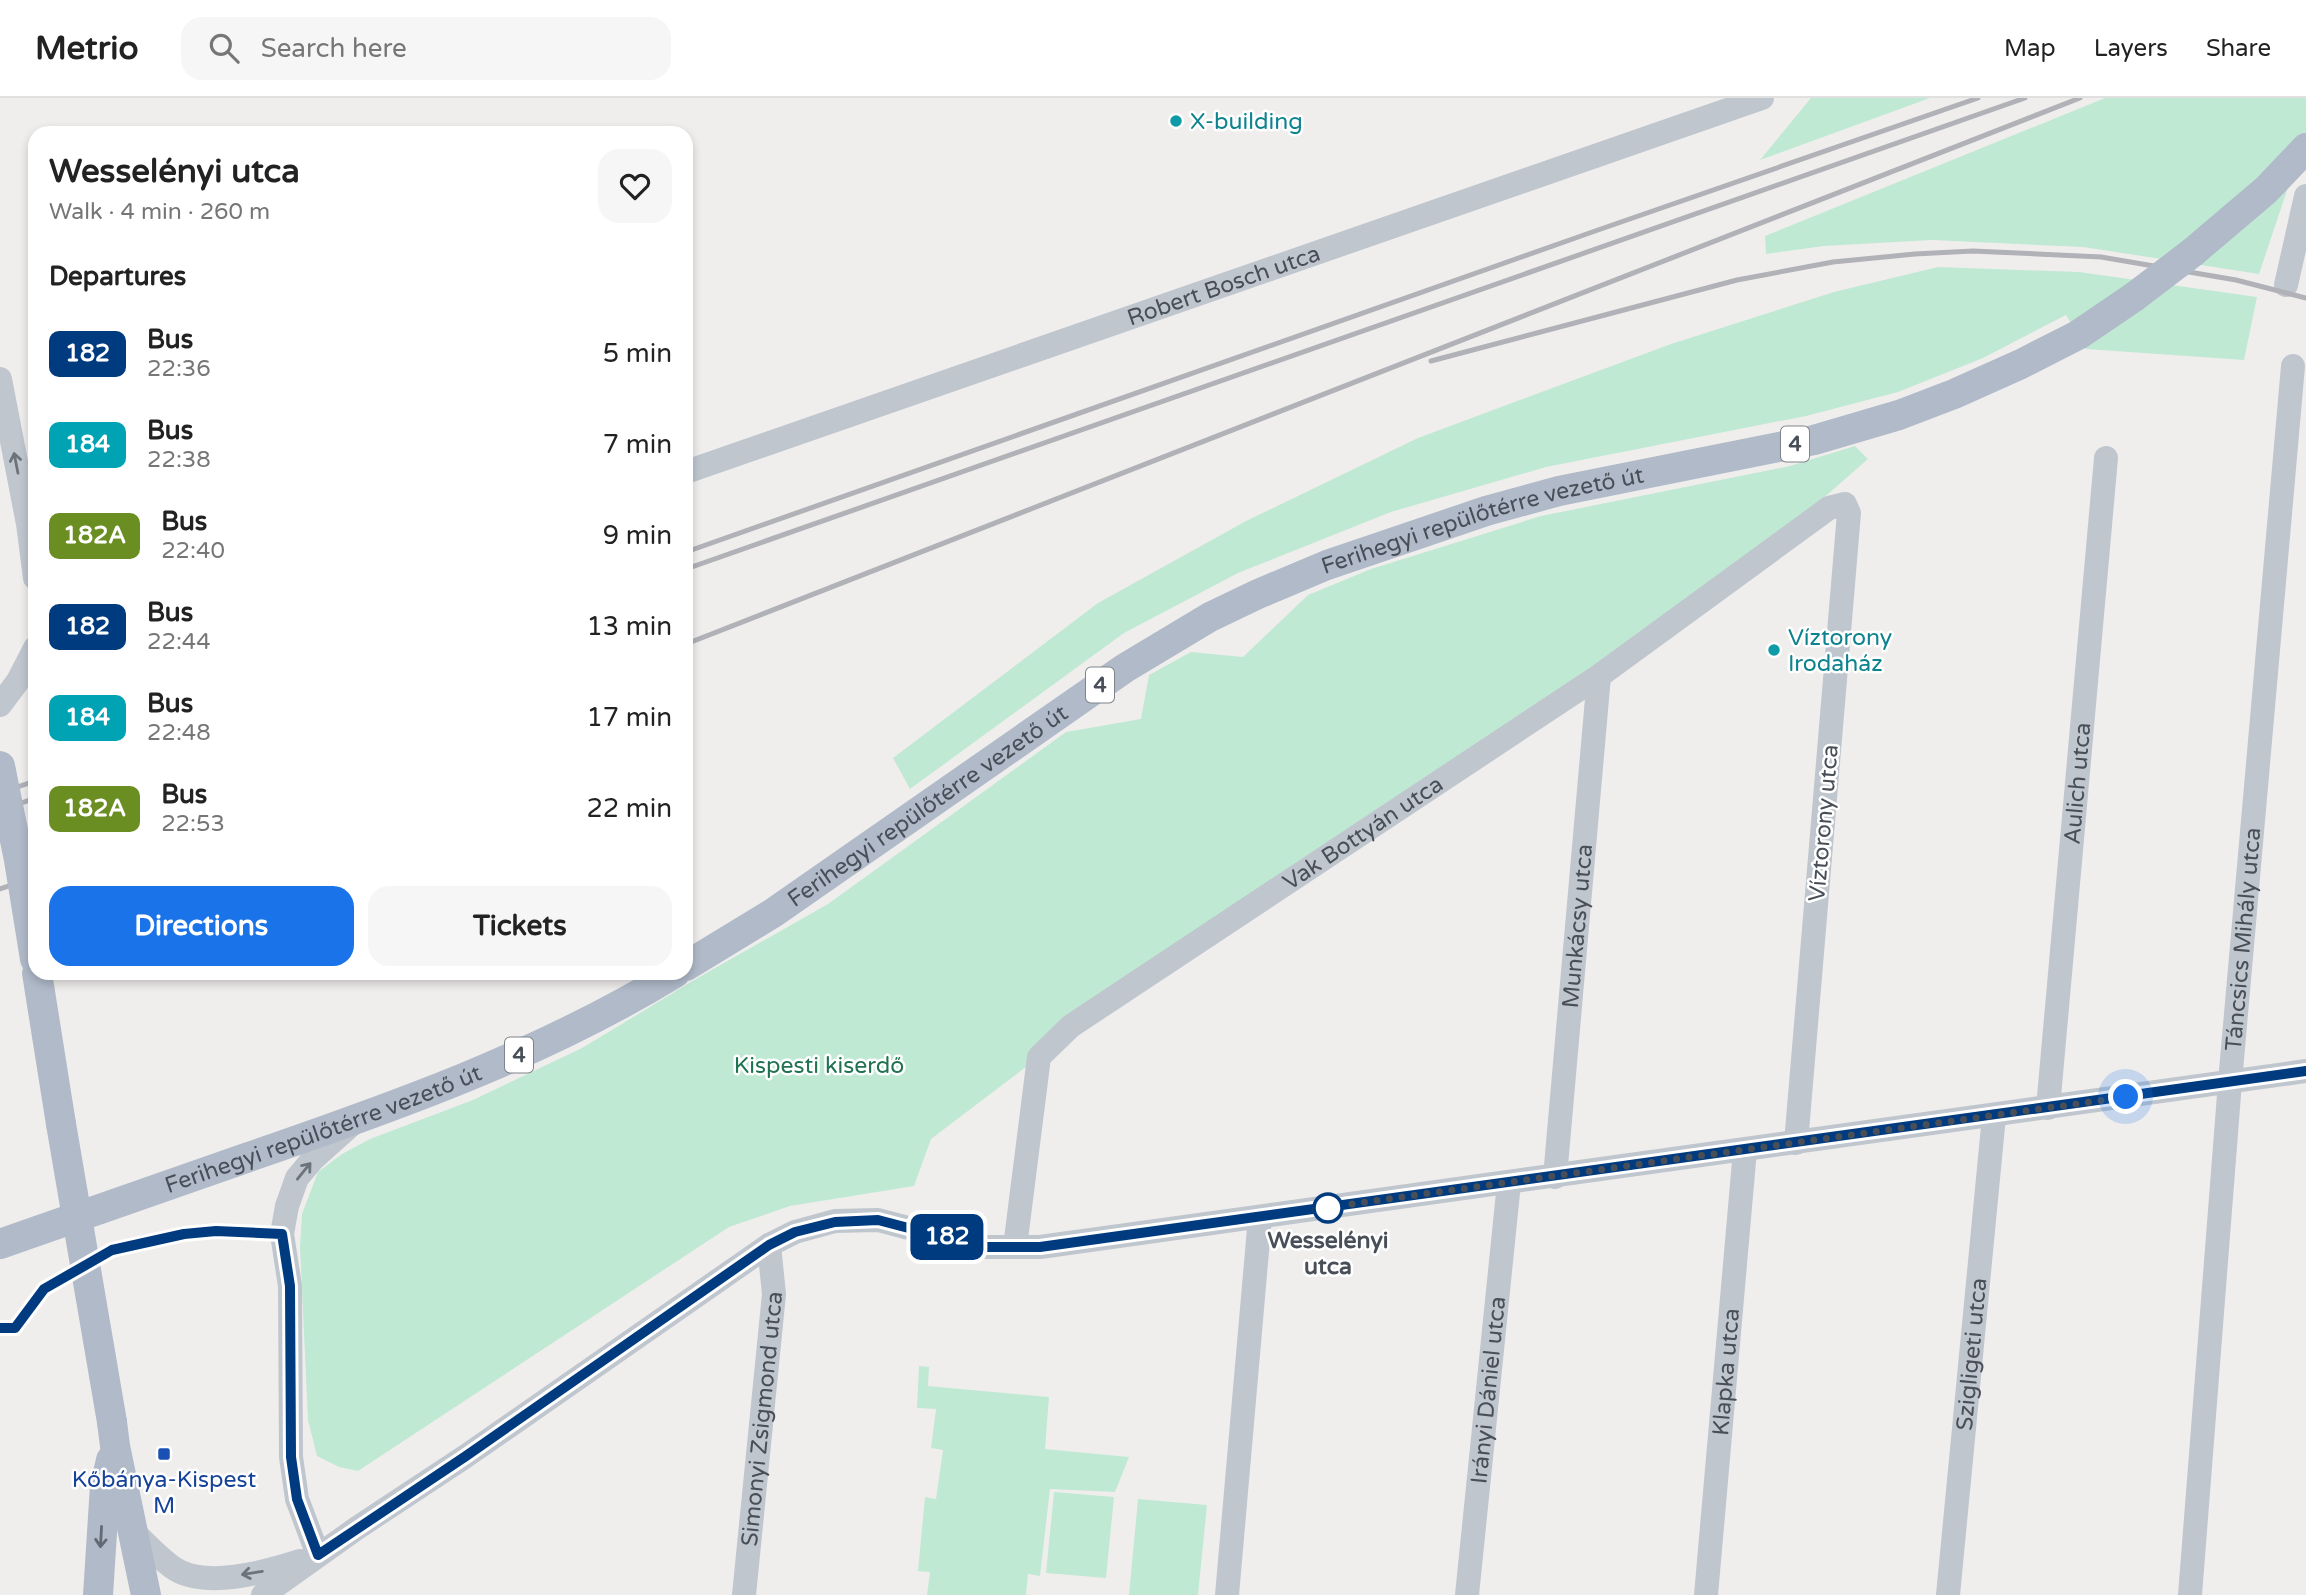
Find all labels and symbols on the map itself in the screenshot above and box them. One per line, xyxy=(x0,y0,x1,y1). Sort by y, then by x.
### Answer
place label: X-building xyxy=(1190,108,1303,136)
marker: X-building xyxy=(1168,113,1184,129)
street label: Robert Bosch utca xyxy=(1124,240,1324,333)
road number: 4 xyxy=(1781,426,1809,462)
one-way arrow xyxy=(9,452,23,475)
street label: Ferihegyi repülőtérre vezető út xyxy=(1318,461,1646,581)
place label: Víztorony Irodaház xyxy=(1788,624,1892,678)
marker: Víztorony Irodaház xyxy=(1766,642,1782,658)
road number: 4 xyxy=(1086,668,1114,702)
street label: Ferihegyi repülőtérre vezető út xyxy=(783,699,1074,913)
street label: Aulich utca xyxy=(2059,721,2097,846)
street label: Víztorony utca xyxy=(1803,743,1845,903)
street label: Vak Bottyán utca xyxy=(1278,770,1449,897)
street label: Táncsics Mihály utca xyxy=(2220,826,2267,1052)
street label: Munkácsy utca xyxy=(1557,843,1599,1009)
road number: 4 xyxy=(505,1038,533,1072)
park label: Kispesti kiserdő xyxy=(734,1052,904,1080)
street label: Ferihegyi repülőtérre vezető út xyxy=(161,1059,486,1200)
your location xyxy=(2108,1079,2143,1114)
one-way arrow xyxy=(296,1162,311,1180)
marker: Wesselényi utca xyxy=(1313,1193,1343,1223)
line badge: 182 xyxy=(907,1214,987,1260)
place label: Wesselényi utca xyxy=(1268,1227,1388,1281)
street label: Szigligeti utca xyxy=(1951,1277,1993,1432)
street label: Simonyi Zsigmond utca xyxy=(736,1290,789,1548)
street label: Irányi Dániel utca xyxy=(1465,1295,1512,1485)
street label: Klapka utca xyxy=(1707,1307,1746,1437)
marker: Kőbánya-Kispest M xyxy=(156,1446,172,1462)
place label: Kőbánya-Kispest M xyxy=(72,1466,257,1520)
one-way arrow xyxy=(94,1526,107,1548)
one-way arrow xyxy=(241,1567,264,1580)

